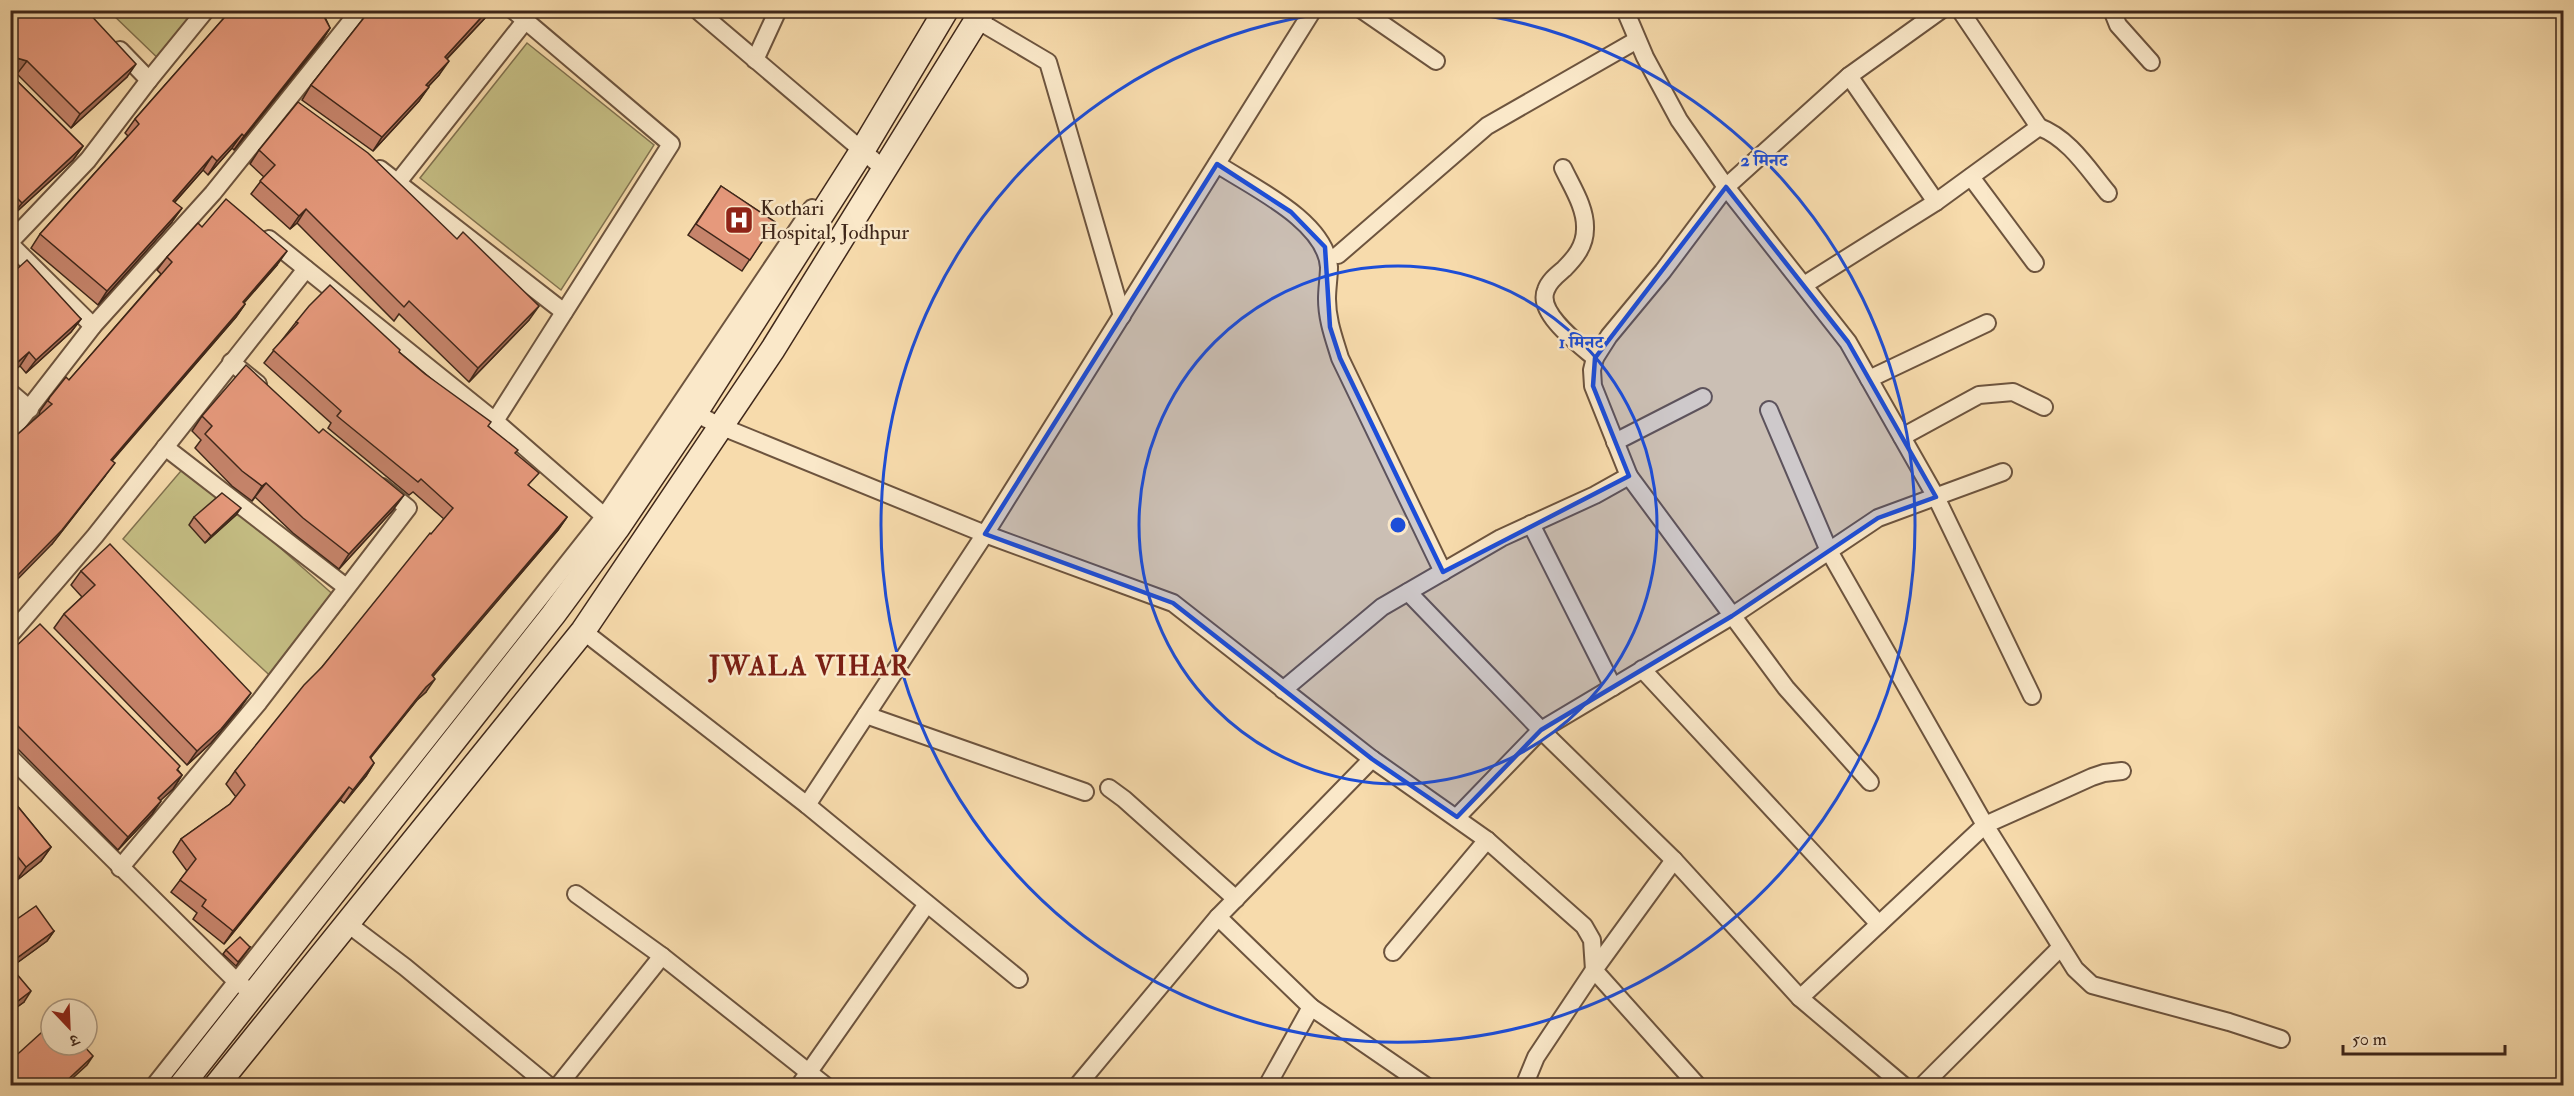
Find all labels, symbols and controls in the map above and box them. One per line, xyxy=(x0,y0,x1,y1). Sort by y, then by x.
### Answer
text: 2 मिनट xyxy=(1740,149,1789,172)
place label: Kothari Hospital, Jodhpur xyxy=(760,195,909,246)
hospital icon: Kothari Hospital, Jodhpur xyxy=(723,204,755,236)
text: 1 मिनट xyxy=(1559,331,1604,354)
centre of rings xyxy=(1388,515,1408,535)
district label: JWALA VIHAR xyxy=(707,650,911,683)
north arrow xyxy=(39,997,99,1057)
scale bar xyxy=(2343,1018,2505,1056)
text: 50 m xyxy=(2352,1028,2387,1051)
text: उ xyxy=(65,1029,83,1051)

